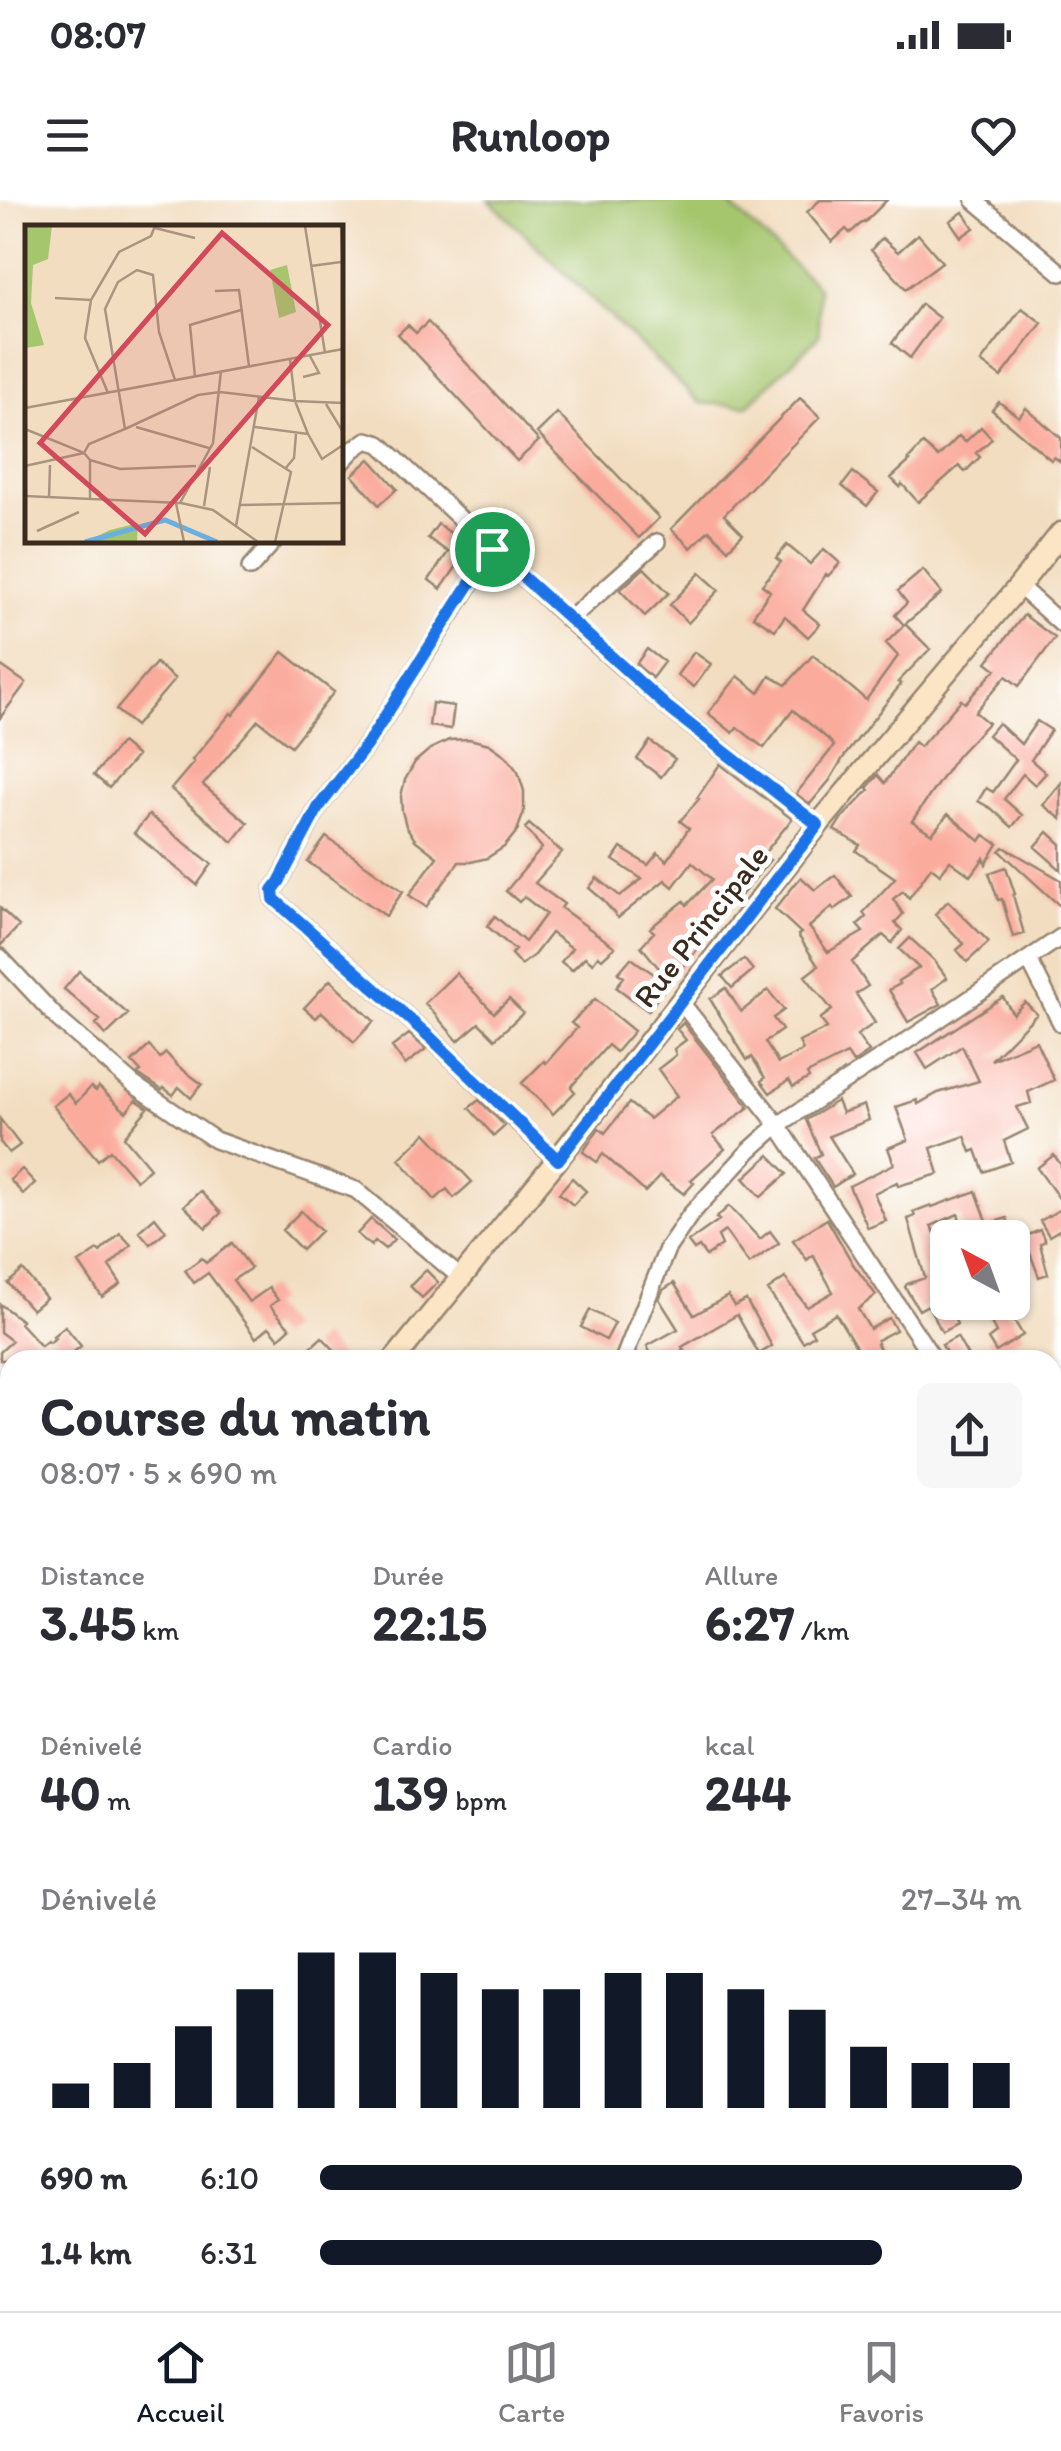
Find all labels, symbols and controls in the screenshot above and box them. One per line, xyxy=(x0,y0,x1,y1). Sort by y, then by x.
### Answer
text: 08:07 xyxy=(50,12,146,58)
icon: menu xyxy=(40,108,95,163)
text: Runloop xyxy=(451,108,610,162)
icon: heart xyxy=(966,108,1021,163)
inset map xyxy=(25,225,342,542)
pin xyxy=(450,507,535,592)
icon: arrive xyxy=(465,522,520,577)
street label: Rue Principale xyxy=(626,837,776,1015)
north arrow xyxy=(930,1220,1030,1320)
map controls xyxy=(930,1220,1030,1320)
text: Course du matin xyxy=(40,1383,431,1449)
button: share xyxy=(917,1383,1022,1488)
text: 08:07 · 5 × 690 m xyxy=(40,1454,277,1492)
text: Distance xyxy=(40,1558,145,1592)
text: Durée xyxy=(372,1558,444,1592)
text: Allure xyxy=(705,1558,778,1592)
text: 3.45 xyxy=(40,1592,136,1653)
text: 22:15 xyxy=(372,1592,487,1653)
text: 6:27 xyxy=(705,1592,794,1653)
text: km xyxy=(136,1613,179,1647)
text: /km xyxy=(794,1613,850,1647)
text: Dénivelé xyxy=(40,1728,142,1762)
text: Cardio xyxy=(372,1728,452,1762)
text: kcal xyxy=(705,1728,754,1762)
text: 40 xyxy=(40,1762,101,1823)
text: 139 xyxy=(372,1762,449,1823)
text: 244 xyxy=(705,1762,791,1823)
text: m xyxy=(101,1783,131,1817)
text: bpm xyxy=(449,1783,507,1817)
text: Dénivelé xyxy=(40,1880,157,1918)
text: 27–34 m xyxy=(901,1880,1022,1918)
text: 690 m xyxy=(40,2159,128,2197)
text: 6:10 xyxy=(200,2159,259,2197)
text: 1.4 km xyxy=(40,2234,131,2272)
text: 6:31 xyxy=(200,2234,257,2272)
tab: Accueil xyxy=(137,2335,224,2429)
tab: Carte xyxy=(498,2335,565,2429)
tab: Favoris xyxy=(839,2335,924,2429)

